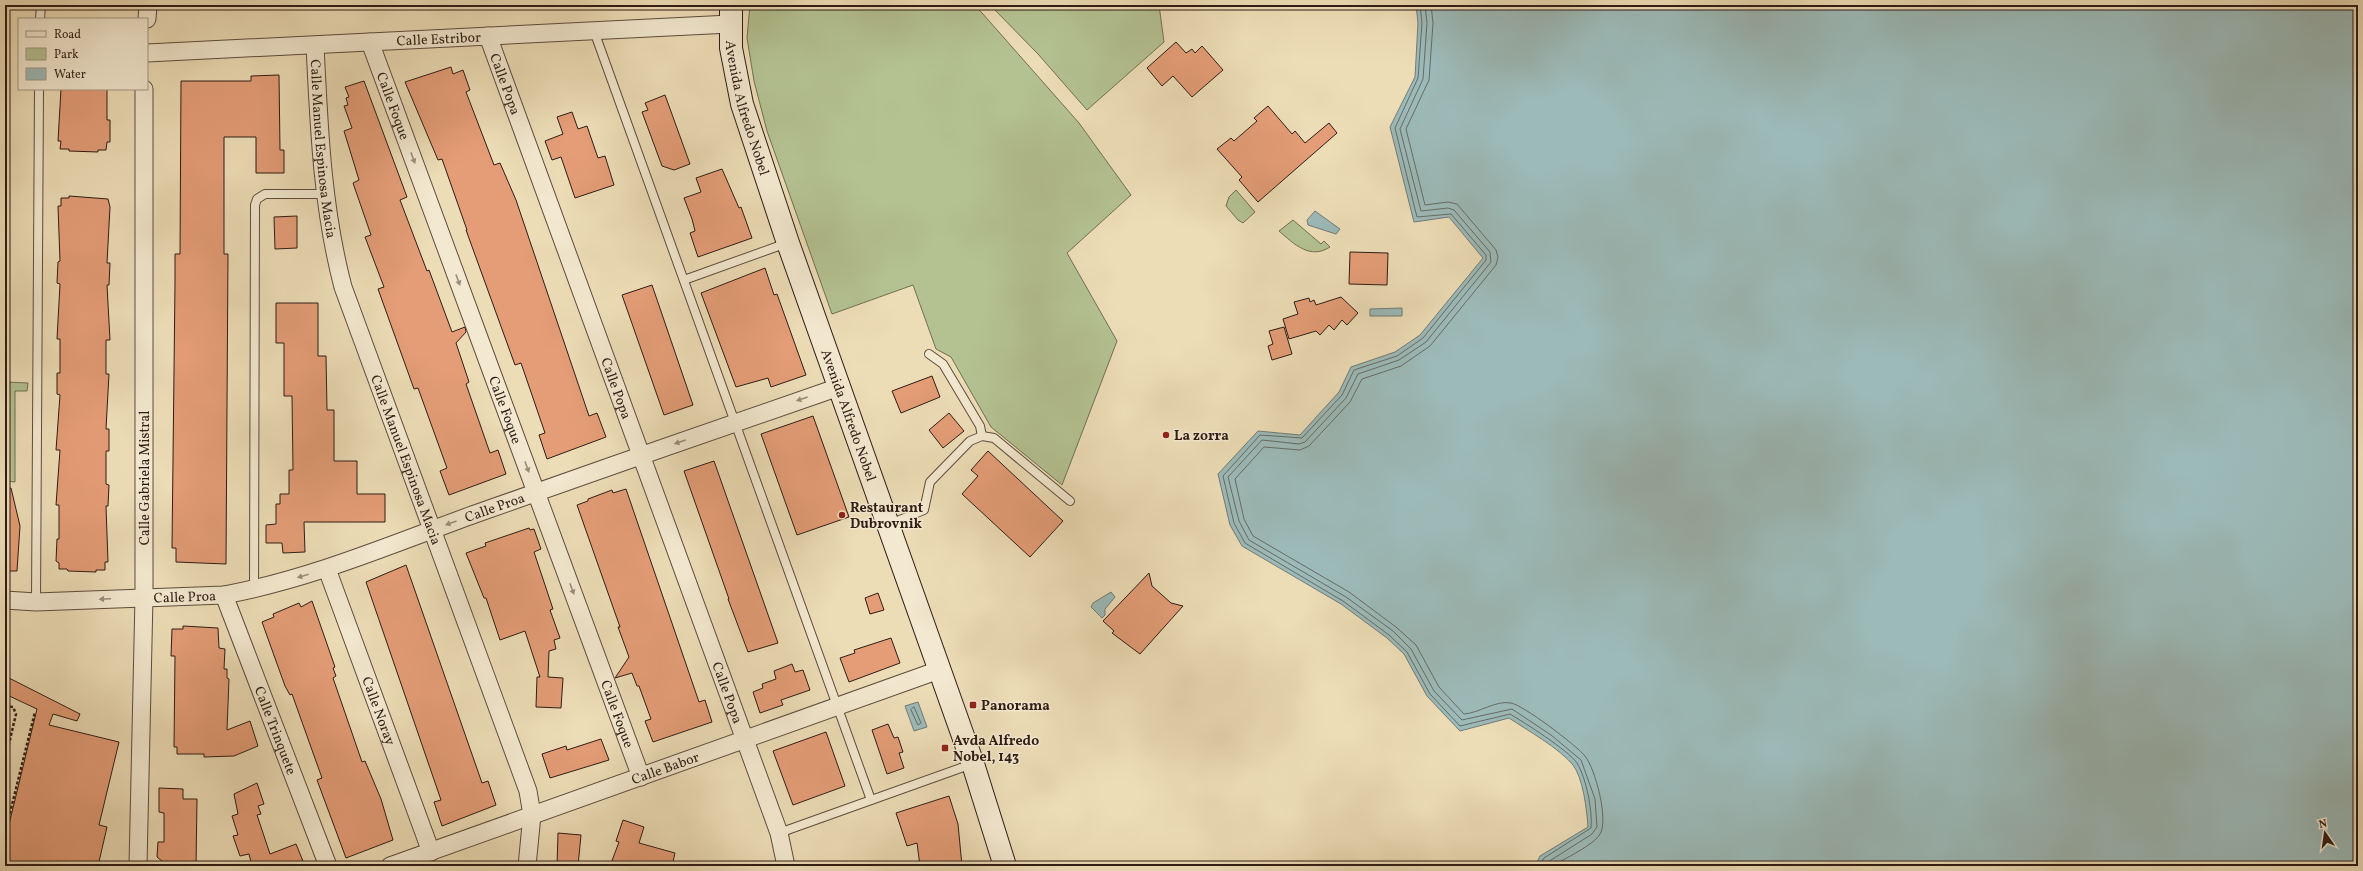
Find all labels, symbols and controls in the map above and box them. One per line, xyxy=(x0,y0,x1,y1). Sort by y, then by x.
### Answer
legend xyxy=(18,18,148,90)
text: Road xyxy=(54,27,81,43)
street label: Calle Estribor xyxy=(396,28,481,52)
street label: Avenida Alfredo Nobel xyxy=(720,41,773,178)
text: Park xyxy=(54,47,79,63)
street label: Calle Popa xyxy=(484,51,524,118)
street label: Calle Manuel Espinosa Macia xyxy=(305,59,340,240)
text: Water xyxy=(54,67,86,83)
street label: Calle Foque xyxy=(371,70,413,143)
one-way arrow xyxy=(410,152,416,164)
one-way arrow xyxy=(455,274,461,286)
street label: Avenida Alfredo Nobel xyxy=(815,347,880,484)
street label: Calle Popa xyxy=(595,355,635,422)
street label: Calle Manuel Espinosa Macia xyxy=(365,373,445,548)
street label: Calle Foque xyxy=(483,374,525,447)
one-way arrow xyxy=(796,397,808,403)
street label: Calle Gabriela Mistral xyxy=(136,411,155,545)
place label: La zorra xyxy=(1174,427,1229,446)
marker: La zorra xyxy=(1161,430,1171,440)
one-way arrow xyxy=(673,439,685,445)
one-way arrow xyxy=(525,462,531,474)
street label: Calle Proa xyxy=(462,489,528,528)
place label: Restaurant Dubrovnik xyxy=(850,499,923,534)
marker: Restaurant Dubrovnik xyxy=(837,510,847,520)
one-way arrow xyxy=(445,520,457,526)
one-way arrow xyxy=(296,573,308,579)
one-way arrow xyxy=(569,584,575,596)
street label: Calle Proa xyxy=(153,587,216,609)
one-way arrow xyxy=(98,596,111,602)
street label: Calle Popa xyxy=(706,660,746,727)
street label: Calle Noray xyxy=(356,674,399,749)
street label: Calle Foque xyxy=(595,678,638,751)
street label: Calle Trinquete xyxy=(249,684,300,778)
place label: Panorama xyxy=(981,697,1050,716)
marker: Panorama xyxy=(968,700,978,710)
place label: Avda Alfredo Nobel, 143 xyxy=(953,732,1039,767)
marker: Avda Alfredo Nobel, 143 xyxy=(940,743,950,753)
street label: Calle Babor xyxy=(629,748,702,790)
north arrow xyxy=(2305,813,2345,853)
text: N xyxy=(2318,817,2329,833)

